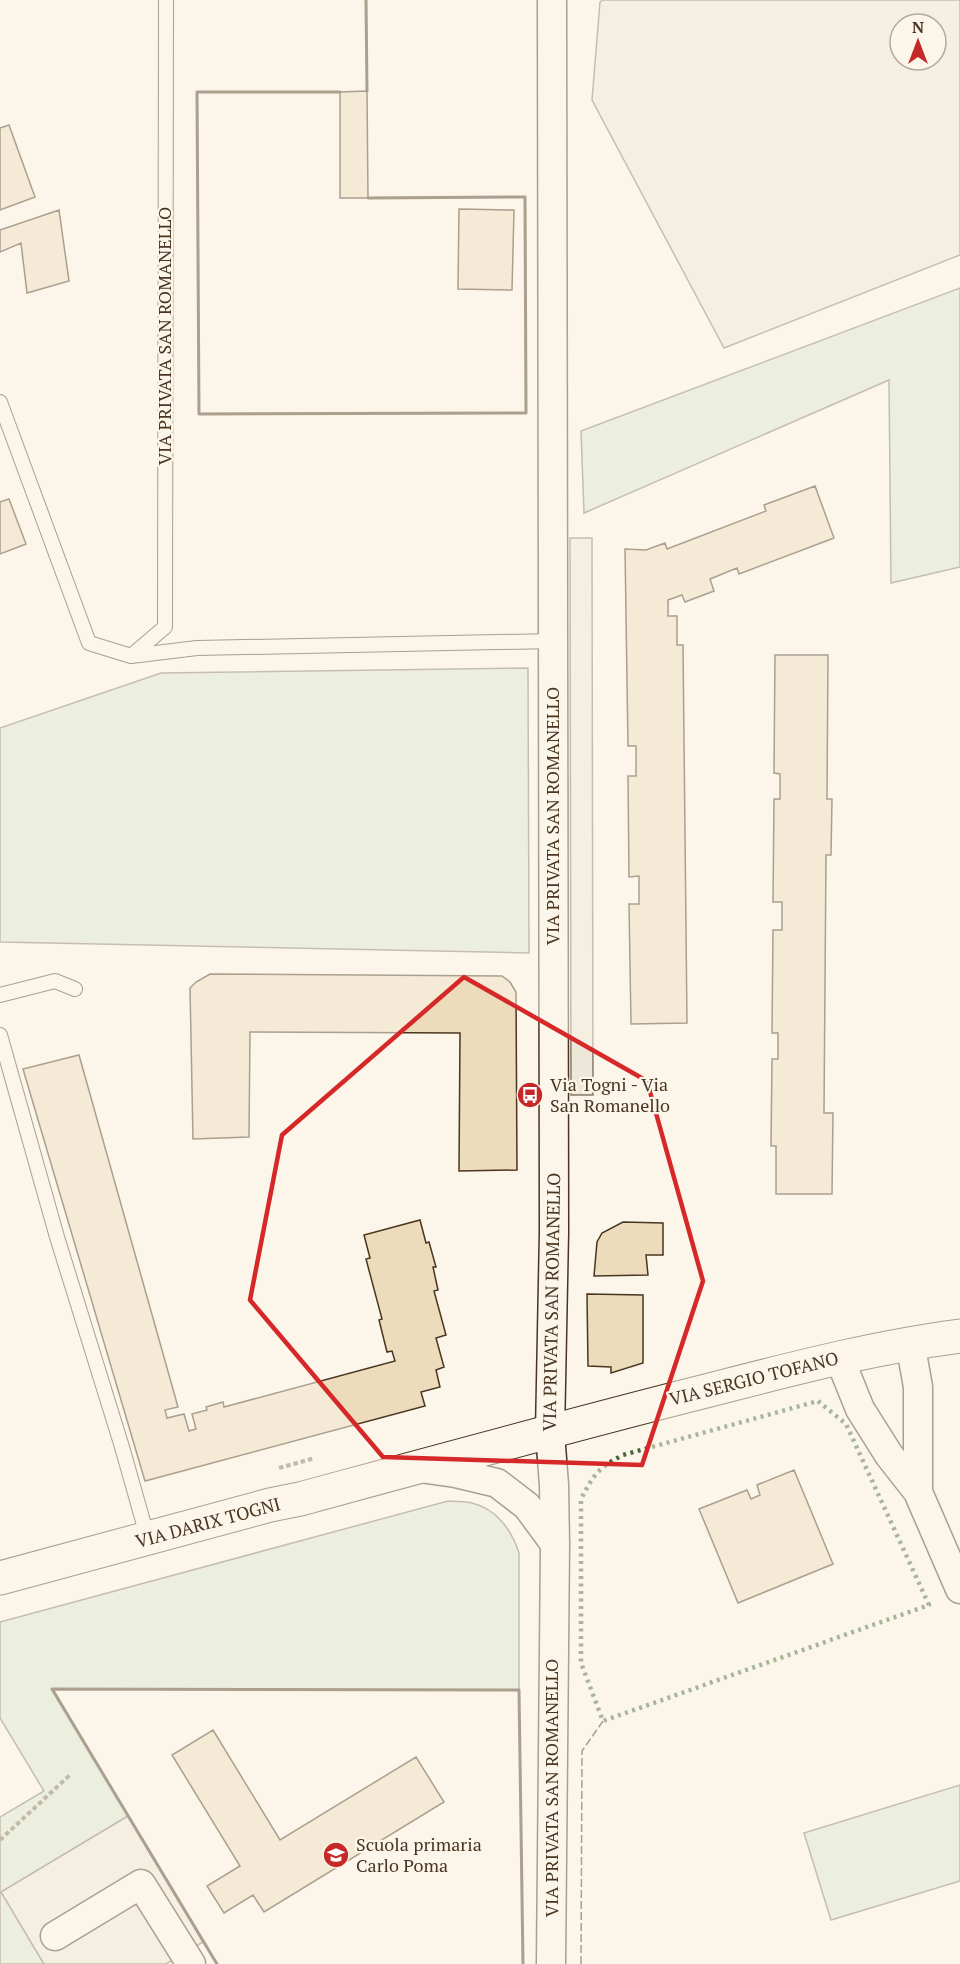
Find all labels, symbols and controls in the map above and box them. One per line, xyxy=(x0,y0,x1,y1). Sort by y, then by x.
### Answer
north arrow xyxy=(888,12,948,72)
text: N xyxy=(912,16,924,38)
street label: VIA PRIVATA SAN ROMANELLO xyxy=(152,207,176,465)
street label: VIA PRIVATA SAN ROMANELLO xyxy=(540,687,564,945)
place label: Via Togni - Via San Romanello xyxy=(550,1072,670,1117)
bus stop icon: Via Togni - Via San Romanello xyxy=(515,1080,545,1110)
street label: VIA PRIVATA SAN ROMANELLO xyxy=(537,1172,565,1432)
street label: VIA SERGIO TOFANO xyxy=(667,1345,841,1411)
street label: VIA DARIX TOGNI xyxy=(133,1491,283,1553)
street label: VIA PRIVATA SAN ROMANELLO xyxy=(539,1659,563,1917)
place label: Scuola primaria Carlo Poma xyxy=(356,1832,482,1877)
school or university icon: Scuola primaria Carlo Poma xyxy=(321,1840,351,1870)

